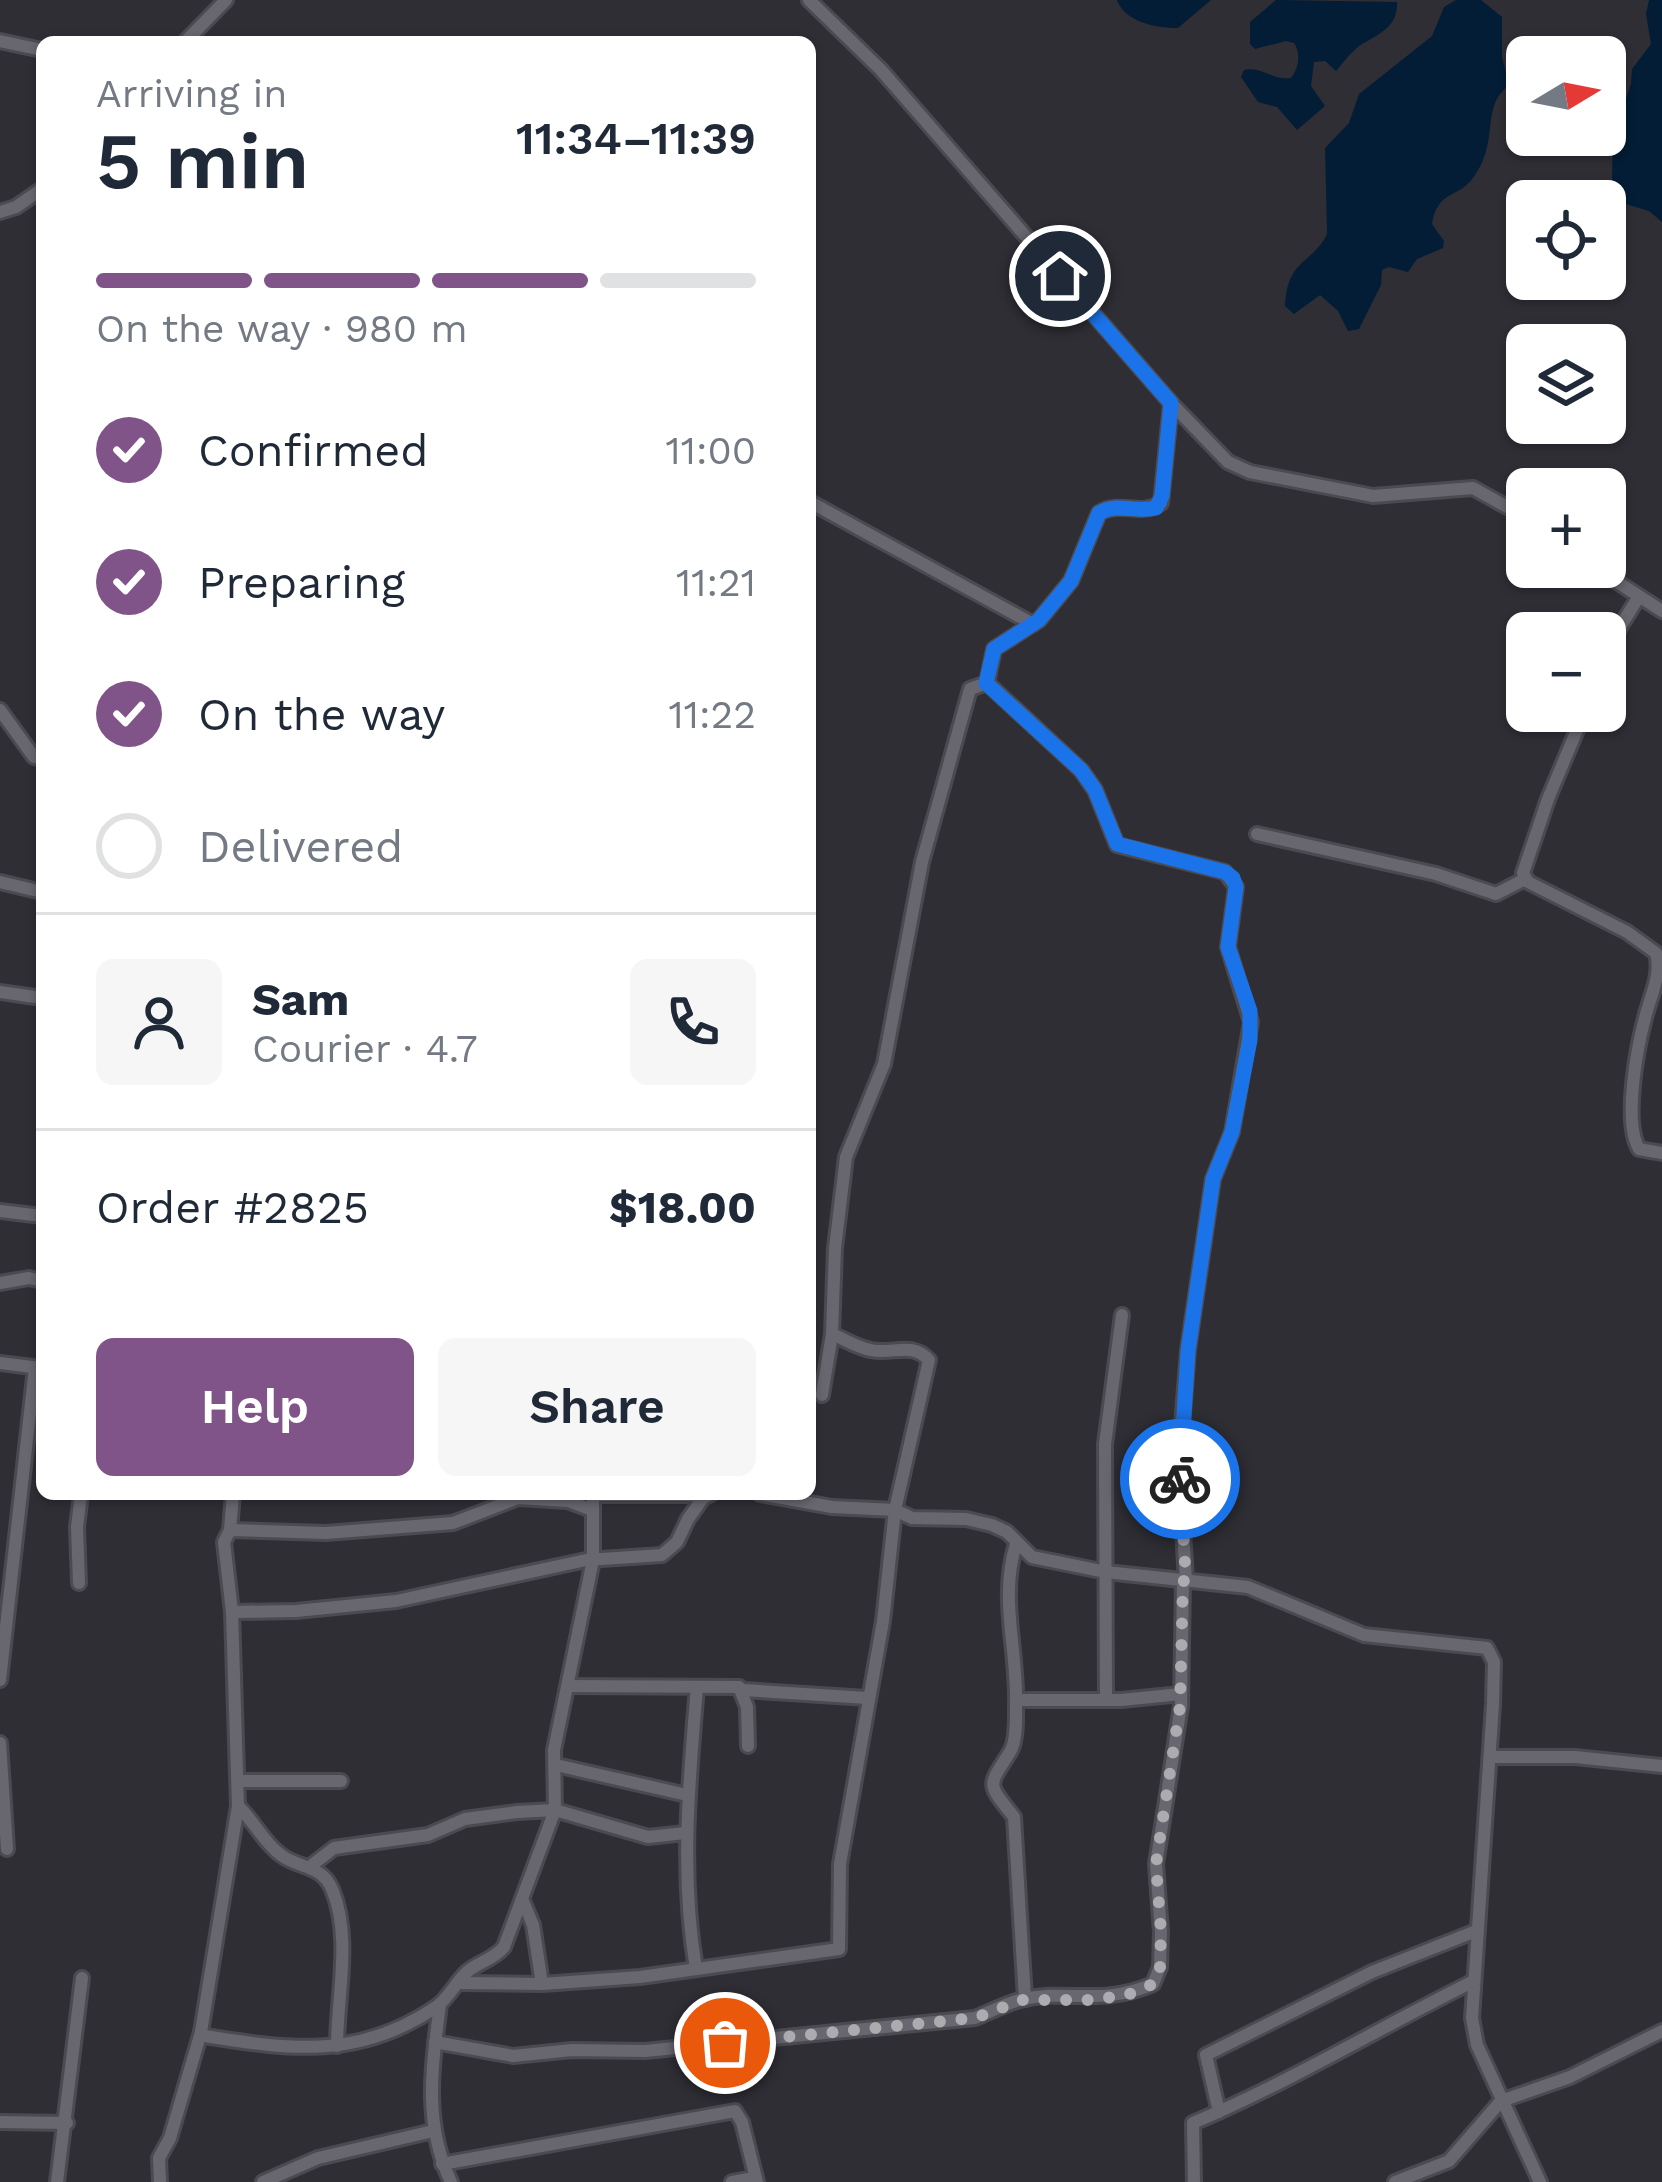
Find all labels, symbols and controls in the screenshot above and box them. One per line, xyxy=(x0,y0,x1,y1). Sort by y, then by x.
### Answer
north arrow xyxy=(1506,36,1626,156)
map controls xyxy=(1506,36,1626,732)
text: Arriving in xyxy=(96,71,287,116)
text: 11:34–11:39 xyxy=(516,112,756,165)
text: 5 min xyxy=(96,115,309,207)
button: locate xyxy=(1506,180,1626,300)
pin xyxy=(1009,225,1111,327)
icon: home xyxy=(1027,243,1093,309)
text: On the way · 980 m xyxy=(96,306,468,351)
button: layers xyxy=(1506,324,1626,444)
icon: check xyxy=(96,417,162,483)
text: Confirmed xyxy=(198,424,429,477)
text: 11:00 xyxy=(666,428,756,473)
button: + xyxy=(1506,468,1626,588)
icon: check xyxy=(96,549,162,615)
text: Preparing xyxy=(198,556,405,609)
text: 11:21 xyxy=(676,560,756,605)
button: − xyxy=(1506,612,1626,732)
icon: check xyxy=(96,681,162,747)
text: On the way xyxy=(198,688,445,741)
text: 11:22 xyxy=(669,692,756,737)
text: Delivered xyxy=(198,820,403,873)
button: person xyxy=(96,959,222,1085)
button: phone xyxy=(630,959,756,1085)
text: Sam xyxy=(252,973,349,1026)
text: Courier · 4.7 xyxy=(252,1026,478,1071)
text: Order #2825 xyxy=(96,1181,369,1234)
text: $18.00 xyxy=(609,1181,756,1234)
button: Help xyxy=(96,1338,414,1476)
button: Share xyxy=(438,1338,756,1476)
courier xyxy=(1120,1419,1240,1539)
icon: bike xyxy=(1147,1446,1213,1512)
pin xyxy=(674,1992,776,2094)
icon: bag xyxy=(692,2010,758,2076)

